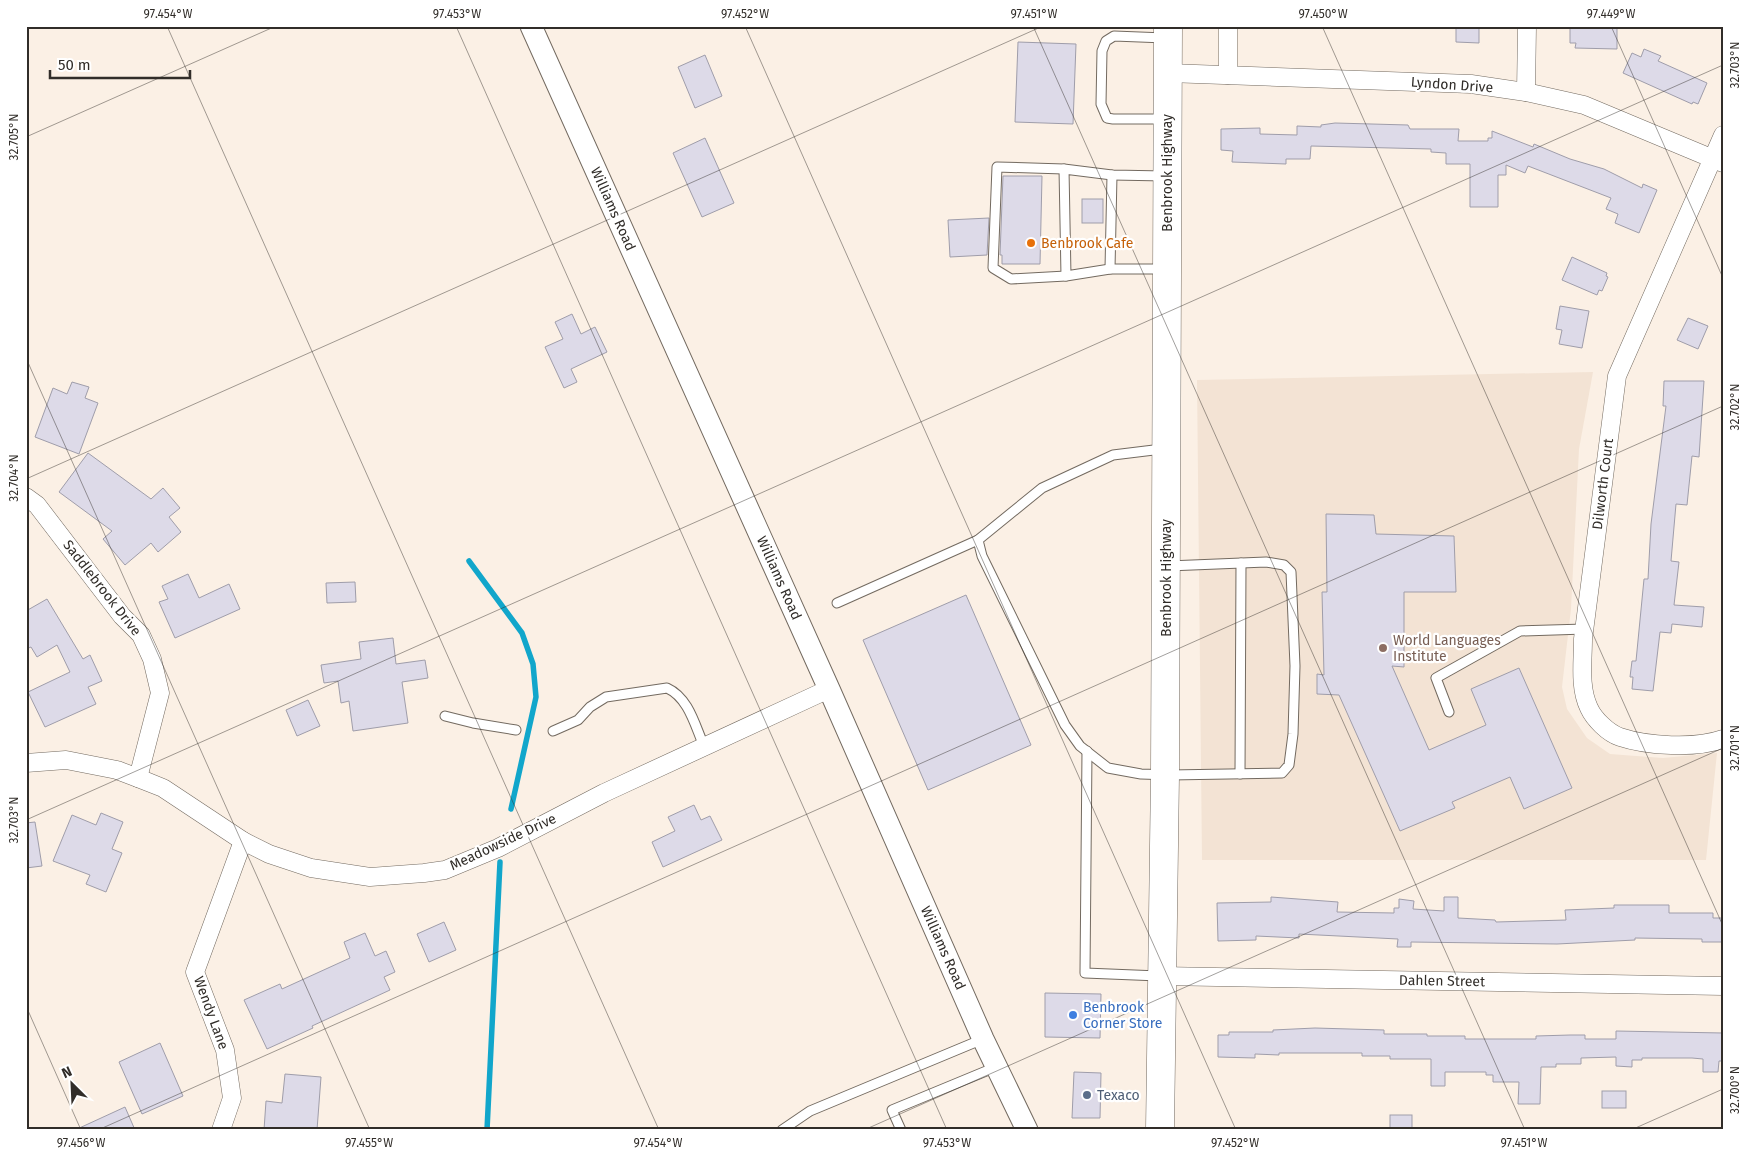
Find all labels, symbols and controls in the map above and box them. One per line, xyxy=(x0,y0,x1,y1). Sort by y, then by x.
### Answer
text: 97.454°W xyxy=(144,7,192,21)
text: 97.453°W xyxy=(433,7,481,21)
text: 97.452°W xyxy=(721,7,769,21)
text: 97.451°W xyxy=(1011,7,1058,21)
text: 97.450°W xyxy=(1298,7,1348,21)
text: 97.449°W xyxy=(1587,7,1636,21)
text: 32.703°N xyxy=(1728,42,1742,88)
scale bar xyxy=(50,48,190,80)
text: 50 m xyxy=(58,56,91,74)
street label: Lyndon Drive xyxy=(1410,74,1494,96)
text: 32.705°N xyxy=(7,114,21,160)
street label: Benbrook Highway xyxy=(1159,114,1176,232)
street label: Williams Road xyxy=(587,165,639,253)
place label: Benbrook Cafe xyxy=(1041,235,1133,252)
marker: Benbrook Cafe xyxy=(1025,237,1037,249)
text: 32.702°N xyxy=(1728,384,1742,430)
street label: Dilworth Court xyxy=(1589,436,1617,531)
text: 32.704°N xyxy=(7,454,21,502)
street label: Benbrook Highway xyxy=(1158,519,1175,637)
street label: Williams Road xyxy=(753,534,805,622)
street label: Saddlebrook Drive xyxy=(59,537,145,639)
place label: World Languages Institute xyxy=(1393,632,1501,665)
marker: World Languages Institute xyxy=(1377,642,1389,654)
text: 32.701°N xyxy=(1728,725,1742,771)
text: 32.703°N xyxy=(7,797,21,843)
street label: Meadowside Drive xyxy=(447,810,559,874)
street label: Williams Road xyxy=(917,904,969,992)
street label: Dahlen Street xyxy=(1399,972,1486,990)
street label: Wendy Lane xyxy=(190,974,232,1052)
place label: Benbrook Corner Store xyxy=(1083,999,1162,1032)
marker: Benbrook Corner Store xyxy=(1067,1009,1079,1021)
north arrow xyxy=(48,1058,98,1108)
text: N xyxy=(59,1063,75,1082)
text: 32.700°N xyxy=(1728,1066,1742,1114)
place label: Texaco xyxy=(1097,1087,1140,1104)
marker: Texaco xyxy=(1081,1089,1093,1101)
text: 97.456°W xyxy=(57,1136,105,1150)
text: 97.455°W xyxy=(345,1136,393,1150)
text: 97.454°W xyxy=(634,1136,682,1150)
text: 97.453°W xyxy=(923,1136,971,1150)
text: 97.452°W xyxy=(1211,1136,1259,1150)
text: 97.451°W xyxy=(1501,1136,1548,1150)

